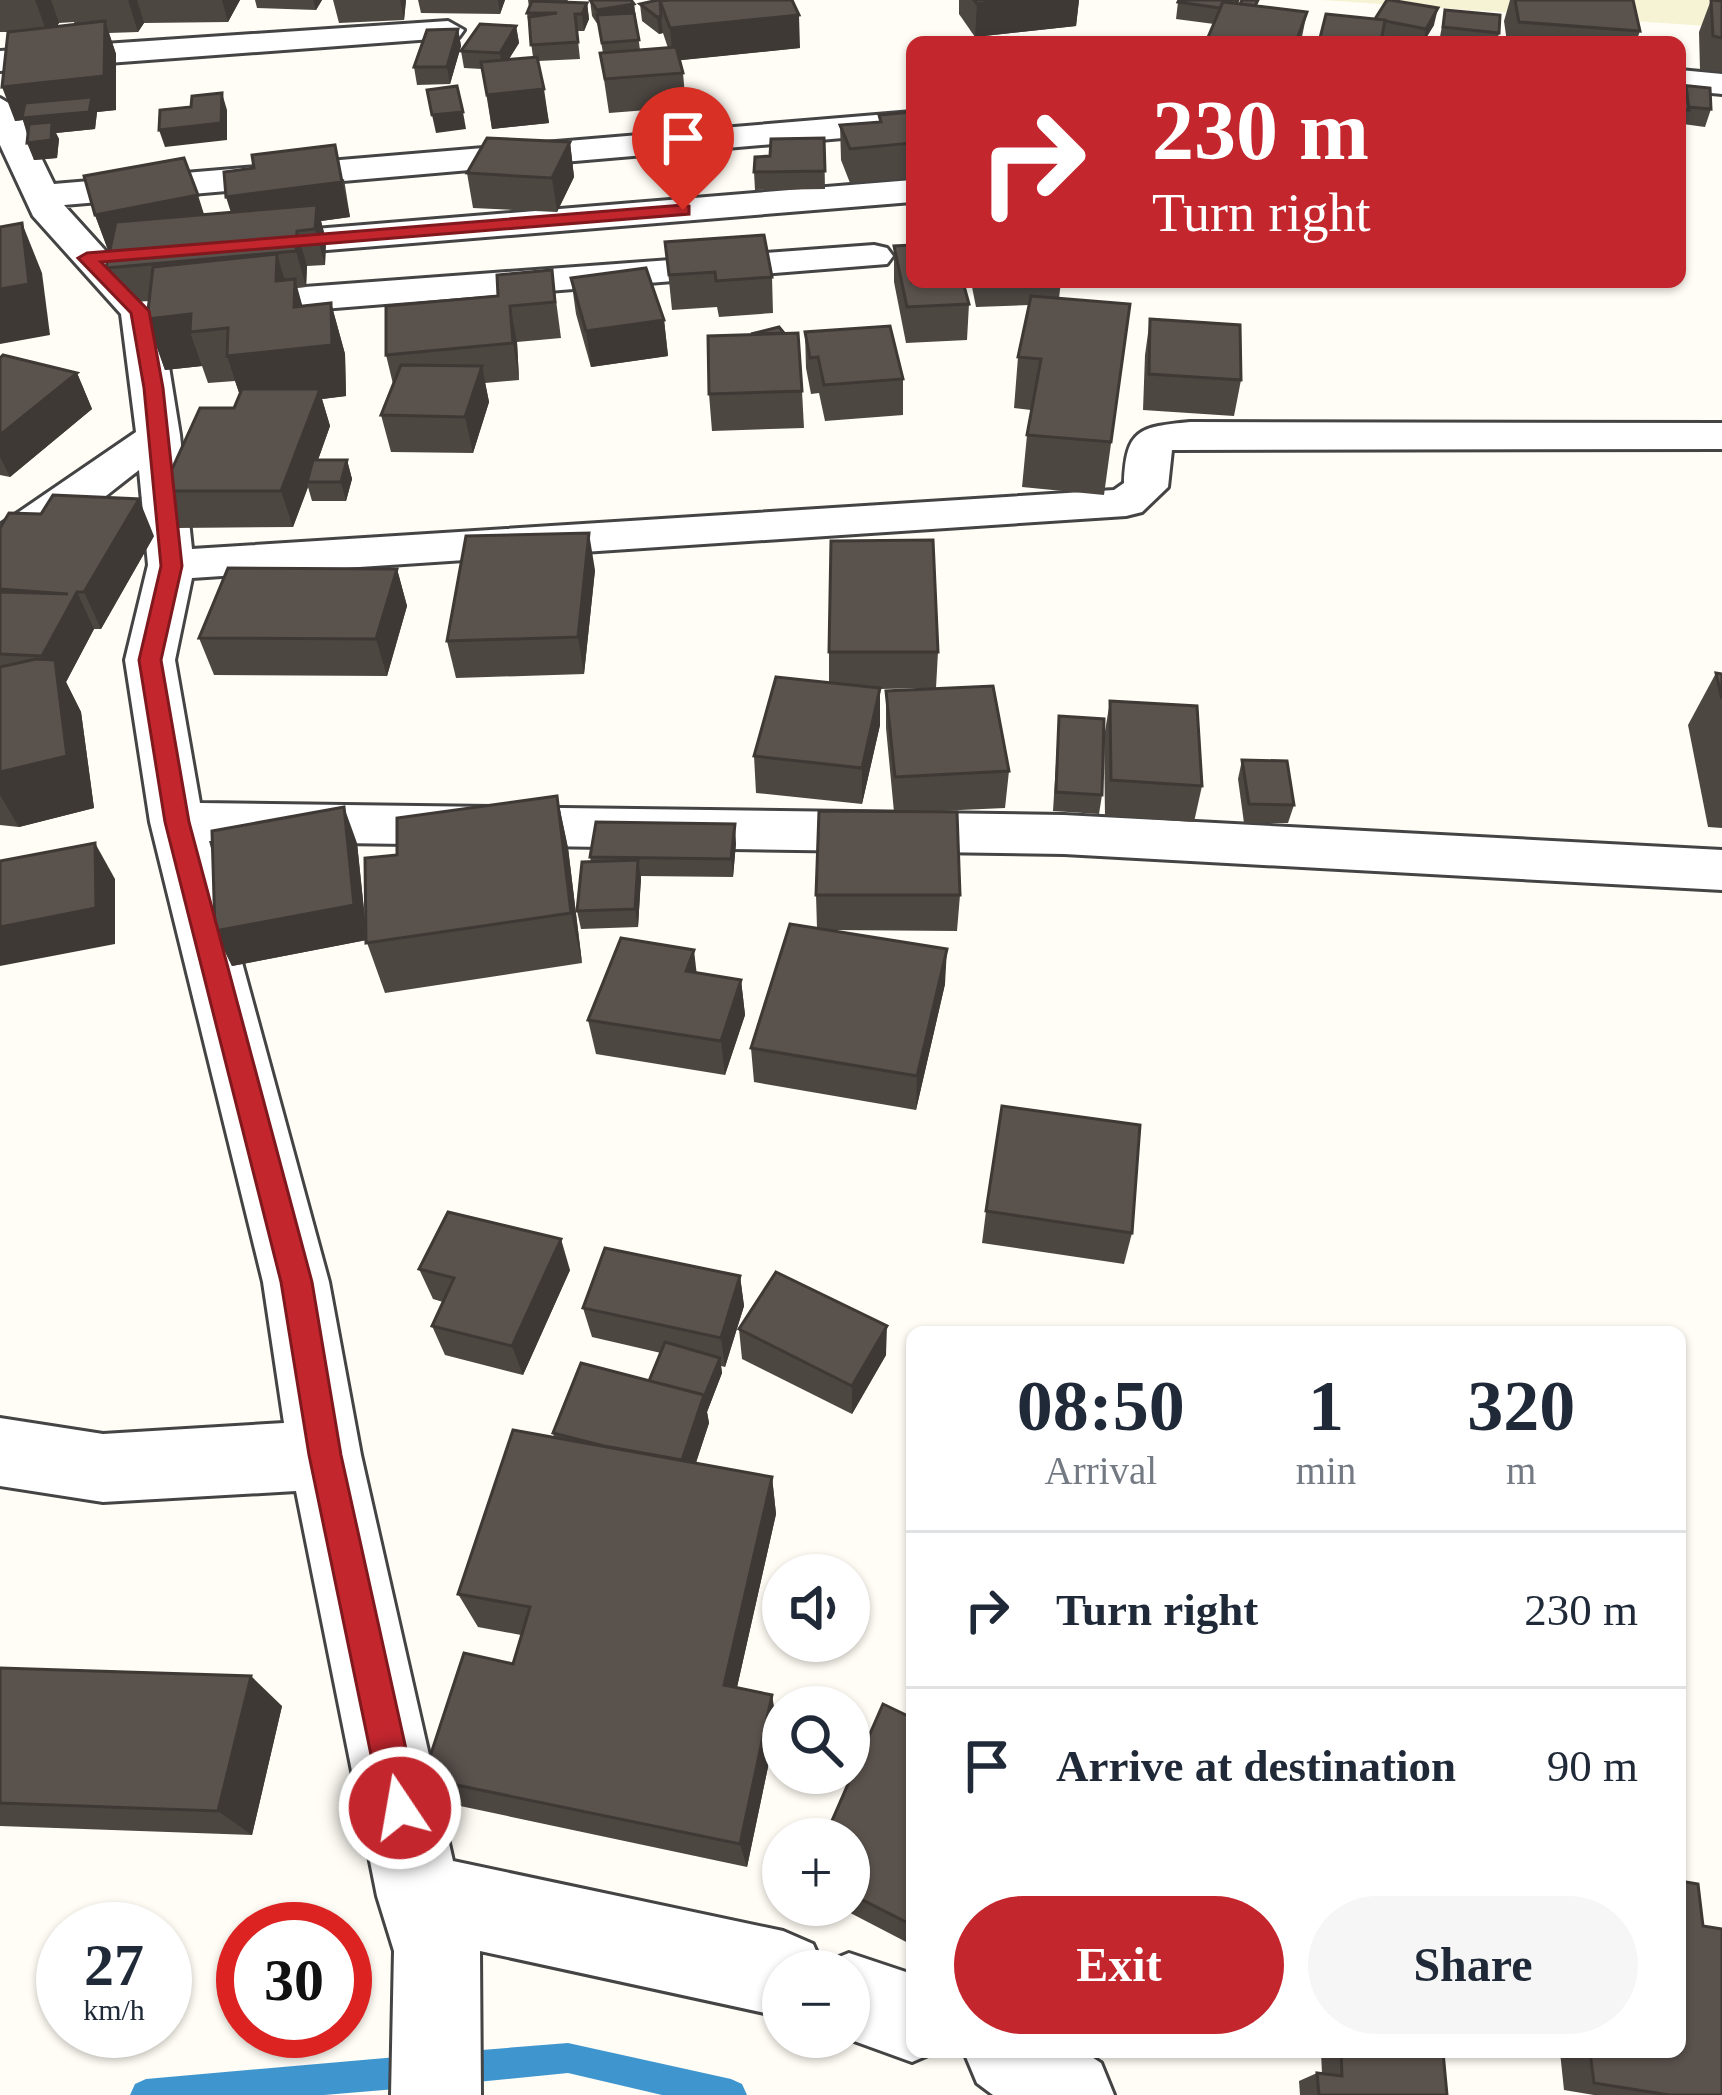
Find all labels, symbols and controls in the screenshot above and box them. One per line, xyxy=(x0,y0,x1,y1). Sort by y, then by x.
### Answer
icon: right xyxy=(954,84,1110,240)
text: 230 m xyxy=(1152,84,1369,177)
pin xyxy=(632,87,734,210)
icon: arrive xyxy=(650,105,716,171)
text: Turn right xyxy=(1152,183,1371,243)
text: 08:50 xyxy=(1017,1366,1185,1446)
text: 1 xyxy=(1308,1366,1344,1446)
text: 320 xyxy=(1467,1366,1575,1446)
text: Arrival xyxy=(1045,1449,1157,1492)
text: min xyxy=(1296,1449,1356,1492)
text: m xyxy=(1506,1449,1536,1492)
map controls xyxy=(762,1554,870,2058)
button: sound xyxy=(762,1554,870,1662)
icon: right xyxy=(954,1577,1020,1643)
text: Turn right xyxy=(1056,1585,1258,1635)
text: 230 m xyxy=(1524,1585,1638,1635)
button: search xyxy=(762,1686,870,1794)
icon: arrive xyxy=(954,1733,1020,1799)
text: Arrive at destination xyxy=(1056,1741,1456,1791)
text: 90 m xyxy=(1547,1741,1638,1791)
position arrow xyxy=(337,1745,463,1871)
button: + xyxy=(762,1818,870,1926)
button: Exit xyxy=(954,1896,1284,2034)
button: Share xyxy=(1308,1896,1638,2034)
speed limit sign: 30 xyxy=(216,1902,372,2058)
text: 27 xyxy=(84,1932,144,1998)
button: − xyxy=(762,1950,870,2058)
text: km/h xyxy=(83,1993,145,2026)

